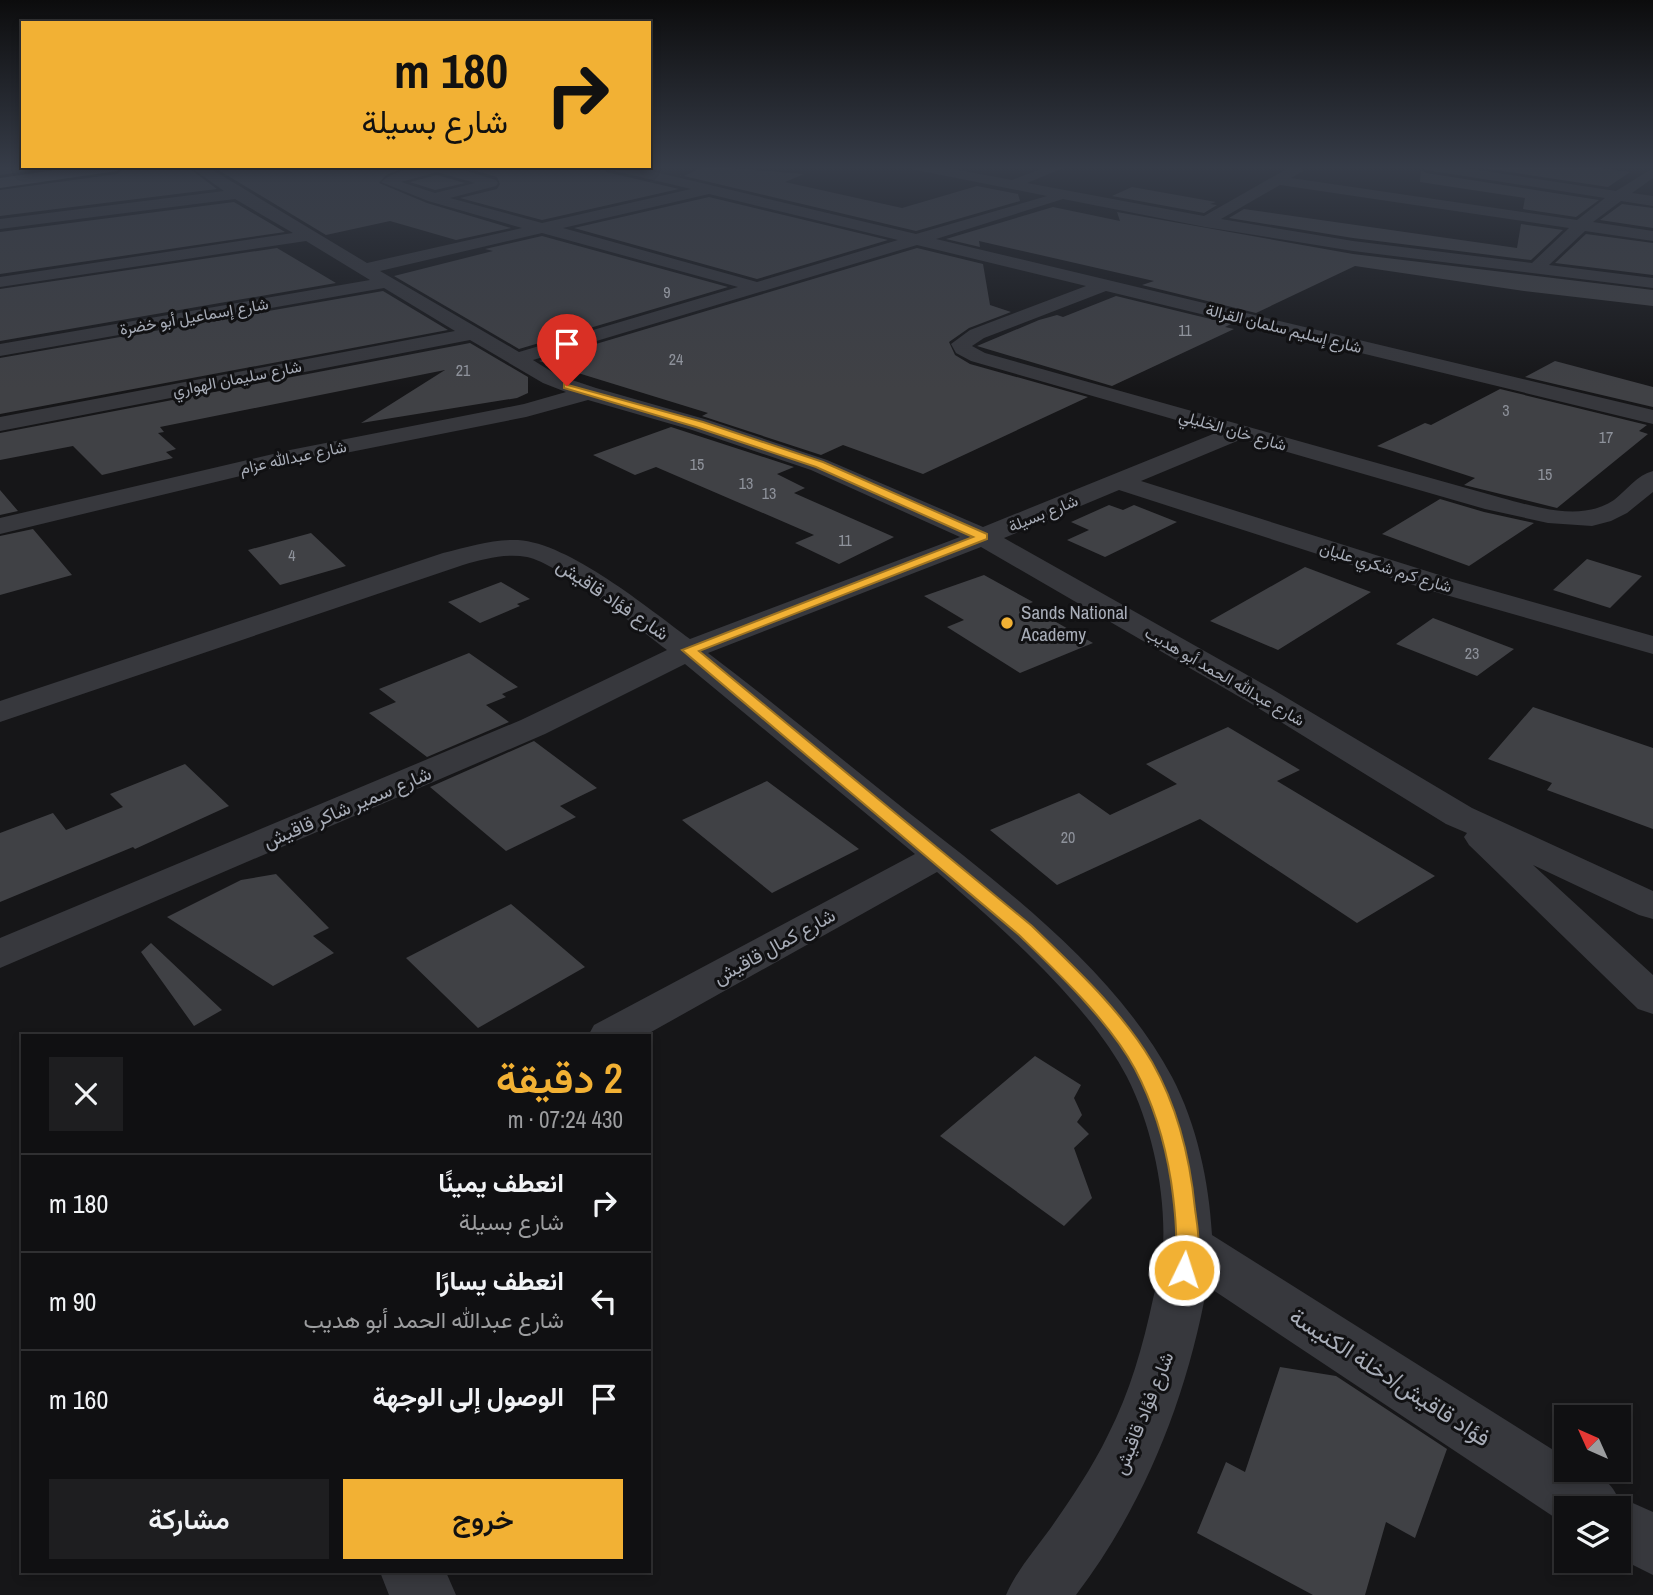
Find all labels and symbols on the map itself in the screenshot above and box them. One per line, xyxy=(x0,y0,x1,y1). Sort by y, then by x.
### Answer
house number: 9 xyxy=(663,281,671,303)
street label: شارع إسماعيل أبو خضرة xyxy=(118,292,270,341)
street label: شارع إسليم سلمان القرالة xyxy=(1203,298,1364,359)
pin xyxy=(537,314,597,386)
house number: 11 xyxy=(1178,319,1193,341)
house number: 24 xyxy=(669,348,683,370)
street label: شارع سليمان الهواري xyxy=(171,355,304,404)
house number: 21 xyxy=(456,359,471,381)
house number: 3 xyxy=(1502,399,1510,421)
street label: شارع خان الخليلي xyxy=(1176,404,1289,459)
house number: 17 xyxy=(1599,426,1613,448)
street label: شارع عبدالله عزام xyxy=(238,435,349,480)
house number: 15 xyxy=(690,453,704,475)
house number: 15 xyxy=(1538,463,1552,485)
house number: 13 xyxy=(739,472,753,494)
house number: 13 xyxy=(762,482,776,504)
street label: شارع بسيلة xyxy=(1005,489,1081,538)
house number: 11 xyxy=(838,529,853,551)
street label: شارع كرم شكري عليان xyxy=(1316,536,1455,600)
house number: 4 xyxy=(288,544,296,566)
street label: شارع فؤاد قاقيش xyxy=(552,552,674,646)
place label: Sands National Academy xyxy=(1020,599,1128,647)
marker: Sands National Academy xyxy=(999,615,1015,631)
street label: شارع عبدالله الحمد أبو هديب xyxy=(1141,621,1309,732)
house number: 23 xyxy=(1465,642,1479,664)
street label: شارع سمير شاكر قاقيش xyxy=(259,760,435,854)
house number: 20 xyxy=(1061,826,1075,848)
street label: شارع كمال قاقيش xyxy=(708,902,840,990)
position arrow xyxy=(1147,1233,1221,1307)
street label: فؤاد قاقيش/دخلة الكنيسة xyxy=(1284,1300,1497,1453)
street label: شارع فؤاد قاقيش xyxy=(1107,1348,1179,1478)
north arrow xyxy=(1554,1405,1631,1482)

